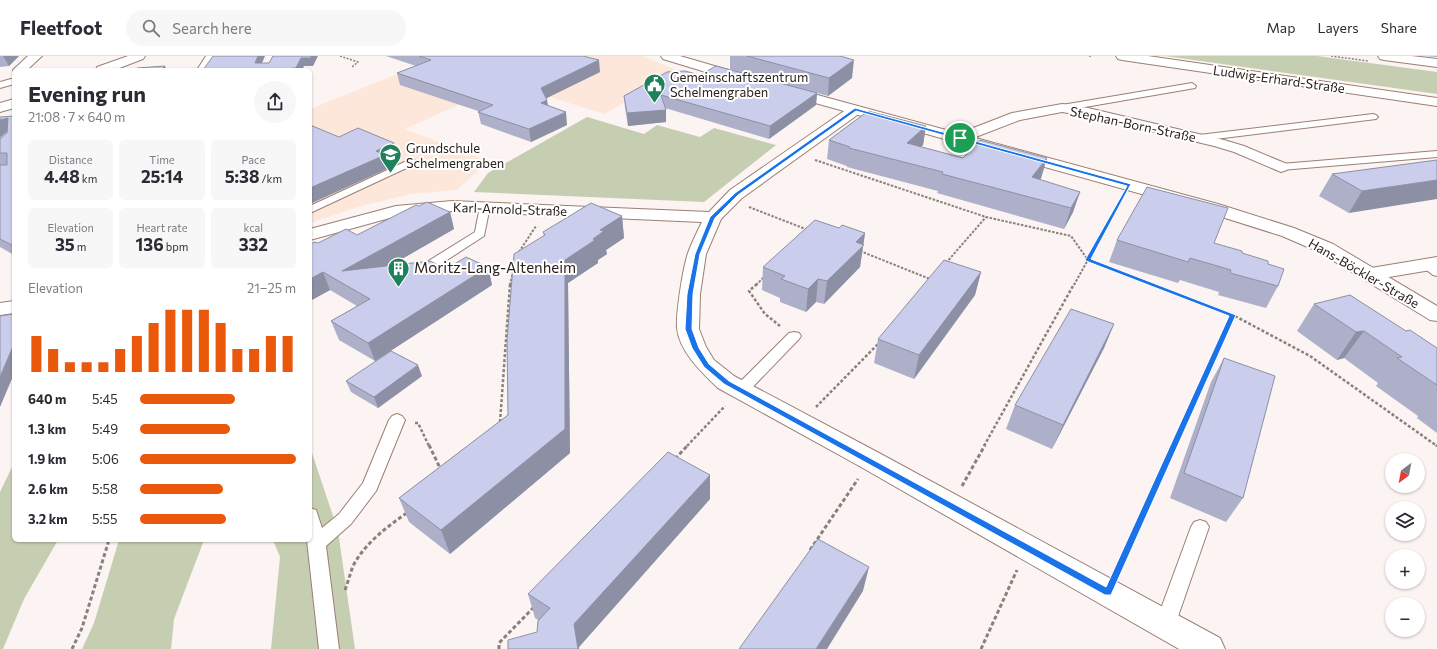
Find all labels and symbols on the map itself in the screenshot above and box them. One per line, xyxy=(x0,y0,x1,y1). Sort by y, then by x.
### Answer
street label: Ludwig-Erhard-Straße xyxy=(1212,62,1346,96)
place label: Gemeinschaftszentrum Schelmengraben xyxy=(670,69,808,100)
public building icon: Gemeinschaftszentrum Schelmengraben xyxy=(641,71,667,104)
street label: Stephan-Born-Straße xyxy=(1069,103,1197,145)
pin xyxy=(943,121,977,155)
place label: Grundschule Schelmengraben xyxy=(406,140,504,171)
school or university icon: Grundschule Schelmengraben xyxy=(378,142,404,175)
street label: Karl-Arnold-Straße xyxy=(453,199,568,219)
street label: Hans-Böckler-Straße xyxy=(1306,235,1422,311)
building icon: Moritz-Lang-Altenheim xyxy=(386,255,412,288)
place label: Moritz-Lang-Altenheim xyxy=(414,258,576,276)
north arrow xyxy=(1385,453,1425,493)

